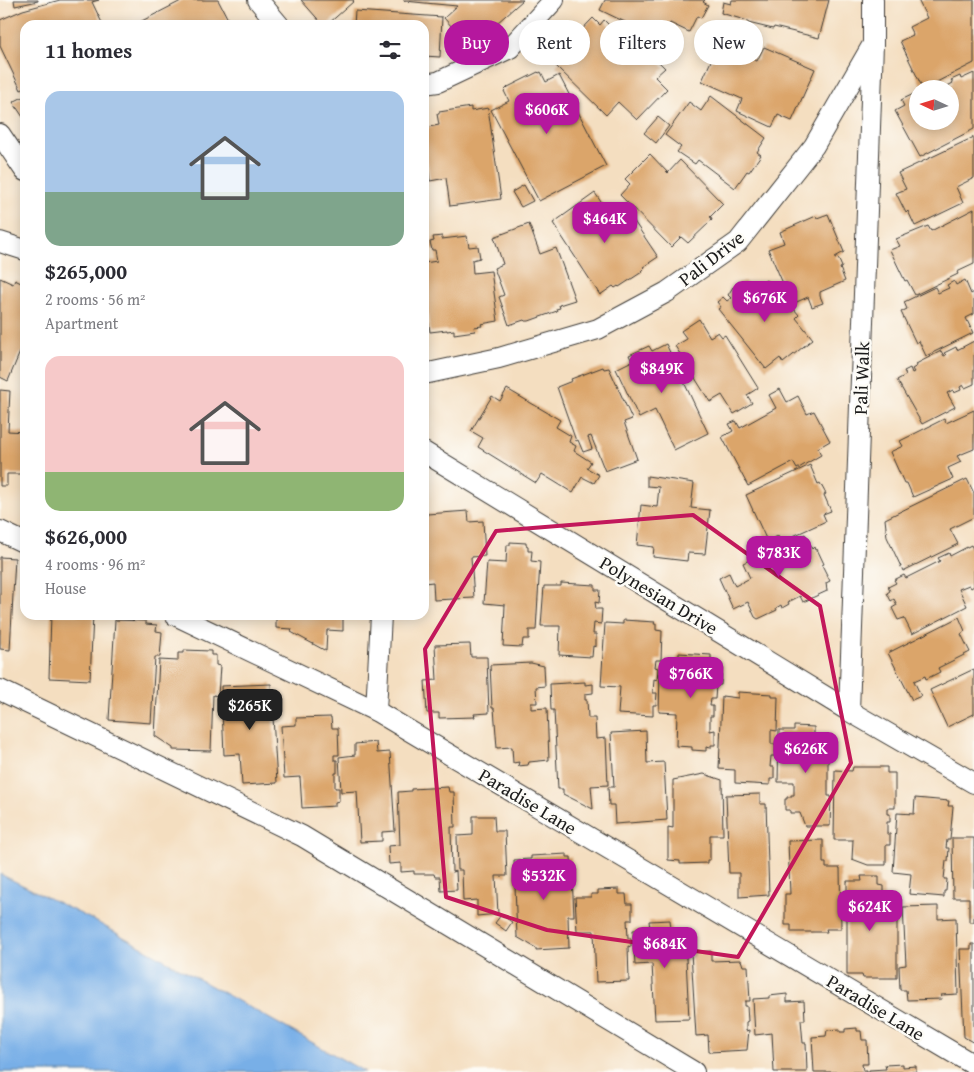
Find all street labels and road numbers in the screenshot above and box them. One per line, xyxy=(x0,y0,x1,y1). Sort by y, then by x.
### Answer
street label: Pali Drive xyxy=(672,223,750,293)
street label: Pali Walk xyxy=(846,340,876,415)
street label: Polynesian Drive xyxy=(595,549,724,641)
street label: Paradise Lane xyxy=(474,761,582,841)
street label: Paradise Lane xyxy=(822,967,930,1047)

